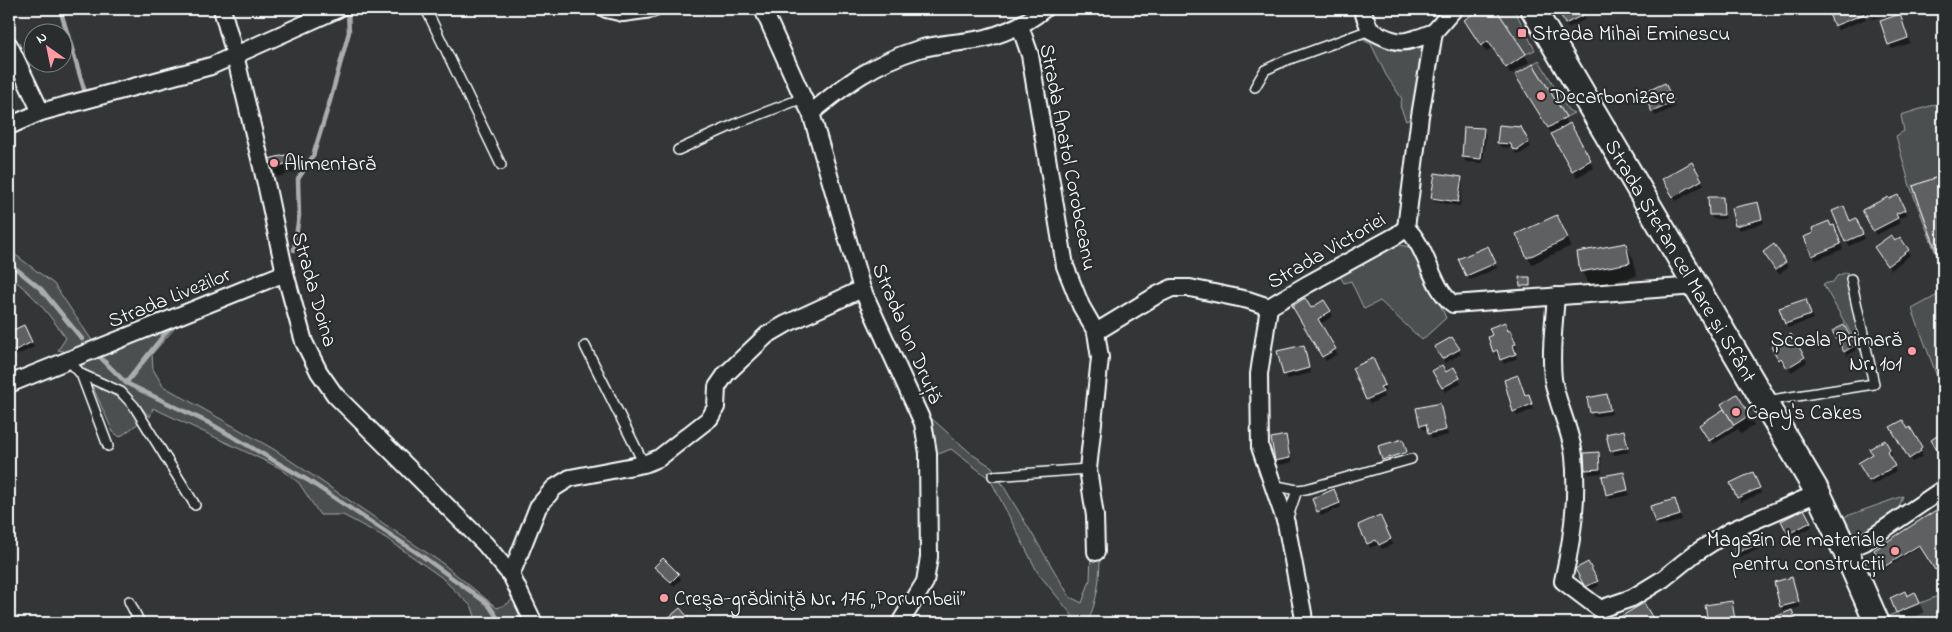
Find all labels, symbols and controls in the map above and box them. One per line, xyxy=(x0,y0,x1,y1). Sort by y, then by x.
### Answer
place label: Strada Mihai Eminescu xyxy=(1532,20,1730,50)
north arrow xyxy=(22,22,72,72)
text: N xyxy=(32,27,51,50)
marker: Strada Mihai Eminescu xyxy=(1516,27,1528,39)
street label: Strada Anatol Corobceanu xyxy=(1030,42,1104,273)
place label: Decarbonizare xyxy=(1550,83,1676,113)
marker: Decarbonizare xyxy=(1535,90,1547,102)
street label: Strada Ștefan cel Mare și Sfânt xyxy=(1596,134,1763,389)
place label: Alimentară xyxy=(284,150,376,180)
marker: Alimentară xyxy=(268,157,280,169)
street label: Strada Victoriei xyxy=(1262,206,1392,298)
street label: Strada Doina xyxy=(282,228,344,351)
street label: Strada Ion Druță xyxy=(863,259,949,409)
street label: Strada Livezilor xyxy=(104,260,236,337)
place label: Școala Primară Nr. 101 xyxy=(1771,326,1902,380)
marker: Școala Primară Nr. 101 xyxy=(1906,345,1918,357)
place label: Capy's Cakes xyxy=(1746,399,1862,431)
marker: Capy's Cakes xyxy=(1730,406,1742,418)
place label: Magazin de materiale pentru construcții xyxy=(1707,526,1886,580)
marker: Magazin de materiale pentru construcții xyxy=(1889,545,1901,557)
place label: Creşa-grădiniţă Nr. 176 „Porumbeii” xyxy=(674,585,965,617)
marker: Creşa-grădiniţă Nr. 176 „Porumbeii” xyxy=(658,592,670,604)

